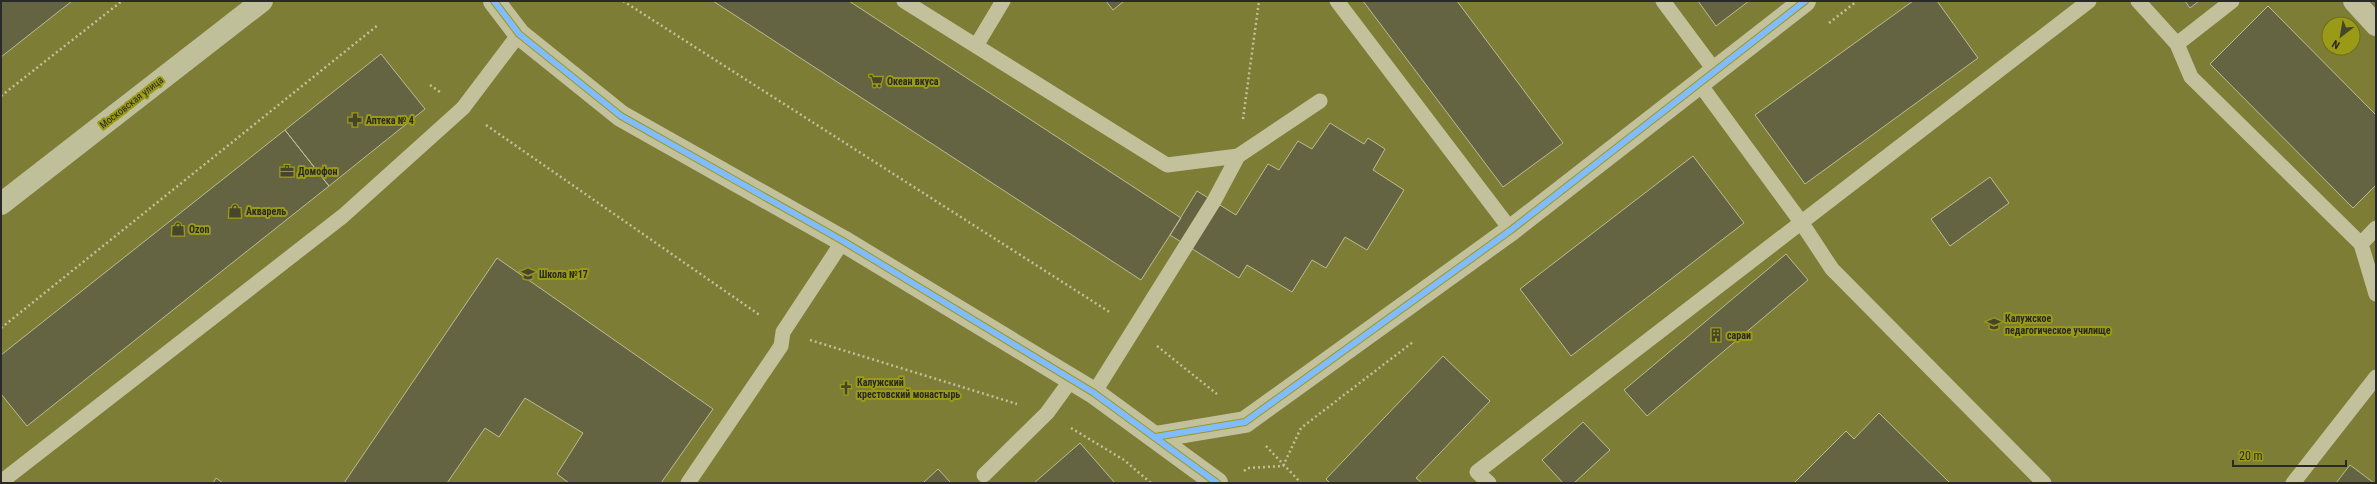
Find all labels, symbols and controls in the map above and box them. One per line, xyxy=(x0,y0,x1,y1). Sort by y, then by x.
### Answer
north arrow xyxy=(2321,16,2361,56)
text: N xyxy=(2330,37,2342,51)
supermarket icon: Океан вкуса xyxy=(868,73,884,89)
street label: Московская улица xyxy=(97,74,165,131)
place label: Океан вкуса xyxy=(887,76,939,87)
pharmacy icon: Аптека № 4 xyxy=(347,112,363,128)
place label: Аптека № 4 xyxy=(366,115,414,126)
office icon: Домофон xyxy=(279,163,295,179)
place label: Домофон xyxy=(298,166,337,177)
shop icon: Акварель xyxy=(227,203,243,219)
place label: Акварель xyxy=(246,206,286,217)
shop icon: Ozon xyxy=(170,221,186,237)
place label: Ozon xyxy=(189,224,209,235)
school or university icon: Школа №17 xyxy=(520,266,536,282)
place label: Школа №17 xyxy=(539,269,588,280)
place label: Калужское педагогическое училище xyxy=(2005,313,2111,336)
school or university icon: Калужское педагогическое училище xyxy=(1986,316,2002,332)
building icon: сараи xyxy=(1708,327,1724,343)
place label: сараи xyxy=(1727,330,1751,341)
place label: Калужский крестовский монастырь xyxy=(857,377,960,400)
church icon: Калужский крестовский монастырь xyxy=(838,380,854,396)
scale bar xyxy=(2233,442,2346,468)
text: 20 m xyxy=(2239,449,2263,463)

